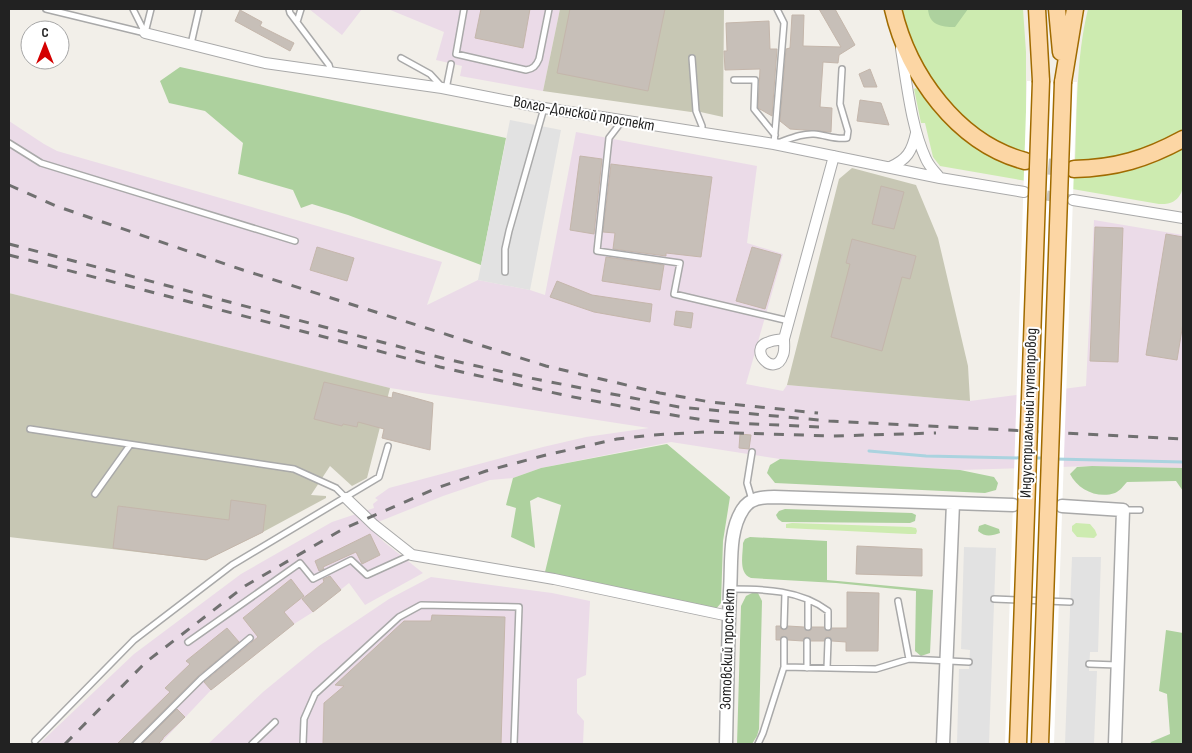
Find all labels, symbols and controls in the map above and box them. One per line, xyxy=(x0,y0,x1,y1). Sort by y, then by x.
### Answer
north arrow xyxy=(20,20,70,70)
text: С xyxy=(41,24,49,41)
street label: Волго-Донской проспект xyxy=(512,92,656,136)
street label: Индустриальный путепровод xyxy=(1017,328,1041,498)
street label: Зотовский проспект xyxy=(716,588,740,710)

